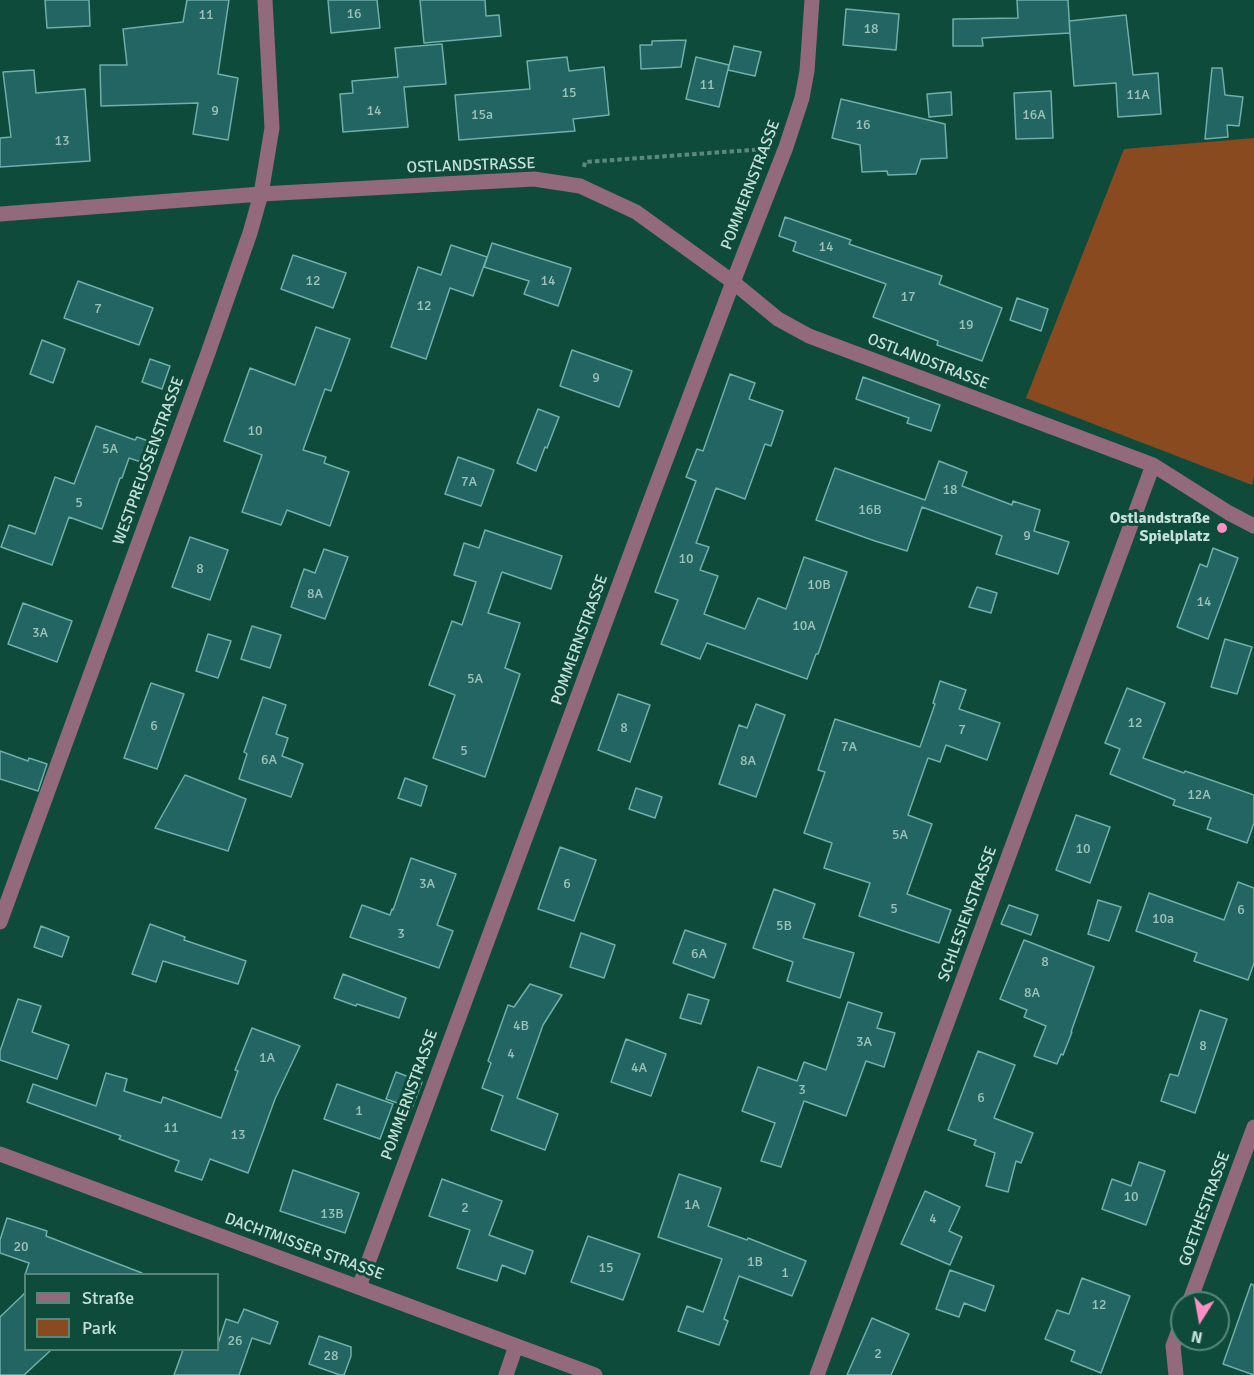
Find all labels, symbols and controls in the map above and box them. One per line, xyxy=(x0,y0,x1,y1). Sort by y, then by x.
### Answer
house number: 16 xyxy=(346,6,362,22)
house number: 11 xyxy=(198,7,214,23)
house number: 18 xyxy=(863,21,879,37)
house number: 11 xyxy=(699,77,715,93)
house number: 15 xyxy=(561,85,577,101)
house number: 11A xyxy=(1126,87,1150,103)
house number: 9 xyxy=(211,103,219,119)
house number: 14 xyxy=(366,103,382,119)
house number: 15a xyxy=(471,107,493,123)
house number: 16A xyxy=(1022,107,1046,123)
street label: POMMERNSTRASSE xyxy=(717,117,785,253)
house number: 16 xyxy=(855,117,871,133)
house number: 13 xyxy=(54,133,70,149)
street label: OSTLANDSTRASSE xyxy=(406,154,536,178)
house number: 14 xyxy=(818,239,834,255)
house number: 12 xyxy=(305,273,321,289)
house number: 14 xyxy=(540,273,556,289)
house number: 17 xyxy=(900,289,916,305)
house number: 12 xyxy=(416,298,432,314)
house number: 7 xyxy=(94,301,102,317)
house number: 19 xyxy=(958,317,974,333)
street label: OSTLANDSTRASSE xyxy=(865,330,991,394)
house number: 9 xyxy=(592,370,600,386)
street label: WESTPREUSSENSTRASSE xyxy=(110,374,188,548)
house number: 10 xyxy=(247,423,263,439)
house number: 5A xyxy=(102,441,118,457)
house number: 7A xyxy=(461,474,477,490)
house number: 18 xyxy=(942,482,958,498)
house number: 5 xyxy=(75,495,83,511)
house number: 16B xyxy=(858,502,882,518)
place label: Ostlandstraße Spielplatz xyxy=(1110,509,1210,547)
marker: Ostlandstraße Spielplatz xyxy=(1215,521,1229,535)
house number: 9 xyxy=(1023,528,1031,544)
house number: 10 xyxy=(678,551,694,567)
house number: 8 xyxy=(196,561,204,577)
street label: POMMERNSTRASSE xyxy=(547,572,613,708)
house number: 10B xyxy=(807,577,831,593)
house number: 8A xyxy=(307,586,323,602)
house number: 14 xyxy=(1196,594,1212,610)
house number: 10A xyxy=(792,618,816,634)
house number: 3A xyxy=(32,625,48,641)
house number: 5A xyxy=(467,671,483,687)
house number: 12 xyxy=(1127,715,1143,731)
house number: 6 xyxy=(150,718,158,734)
house number: 8 xyxy=(620,720,628,736)
house number: 7 xyxy=(958,722,966,738)
house number: 7A xyxy=(841,739,857,755)
house number: 5 xyxy=(460,743,468,759)
house number: 6A xyxy=(261,752,277,768)
house number: 8A xyxy=(740,753,756,769)
house number: 12A xyxy=(1187,787,1211,803)
house number: 5A xyxy=(892,827,908,843)
house number: 10 xyxy=(1075,841,1091,857)
street label: SCHLESIENSTRASSE xyxy=(935,844,1001,984)
house number: 3A xyxy=(419,876,435,892)
house number: 6 xyxy=(563,876,571,892)
house number: 5 xyxy=(890,901,898,917)
house number: 6 xyxy=(1237,902,1245,918)
house number: 10a xyxy=(1152,911,1174,927)
house number: 5B xyxy=(776,918,792,934)
house number: 3 xyxy=(397,926,405,942)
house number: 6A xyxy=(691,946,707,962)
house number: 8 xyxy=(1041,954,1049,970)
house number: 8A xyxy=(1024,985,1040,1001)
house number: 4B xyxy=(513,1018,529,1034)
street label: POMMERNSTRASSE xyxy=(377,1027,443,1163)
house number: 3A xyxy=(856,1034,872,1050)
house number: 8 xyxy=(1199,1038,1207,1054)
house number: 4 xyxy=(507,1046,515,1062)
house number: 1A xyxy=(259,1050,275,1066)
house number: 4A xyxy=(631,1060,647,1076)
house number: 3 xyxy=(798,1082,806,1098)
house number: 6 xyxy=(977,1090,985,1106)
house number: 1 xyxy=(355,1103,363,1119)
house number: 11 xyxy=(163,1120,179,1136)
house number: 13 xyxy=(230,1127,246,1143)
street label: GOETHESTRASSE xyxy=(1175,1149,1235,1269)
house number: 10 xyxy=(1123,1189,1139,1205)
house number: 1A xyxy=(684,1197,700,1213)
house number: 2 xyxy=(461,1200,469,1216)
house number: 13B xyxy=(320,1206,344,1222)
street label: DACHTMISSER STRASSE xyxy=(222,1209,386,1285)
house number: 4 xyxy=(929,1211,937,1227)
house number: 20 xyxy=(13,1239,29,1255)
house number: 1B xyxy=(747,1254,763,1270)
house number: 15 xyxy=(598,1260,614,1276)
house number: 1 xyxy=(781,1265,789,1281)
legend xyxy=(24,1273,219,1351)
text: Straße xyxy=(82,1287,134,1309)
north arrow xyxy=(1170,1291,1230,1351)
house number: 12 xyxy=(1091,1297,1107,1313)
text: Park xyxy=(82,1317,117,1339)
text: N xyxy=(1190,1326,1204,1348)
house number: 26 xyxy=(227,1333,243,1349)
house number: 2 xyxy=(874,1346,882,1362)
house number: 28 xyxy=(323,1348,339,1364)

